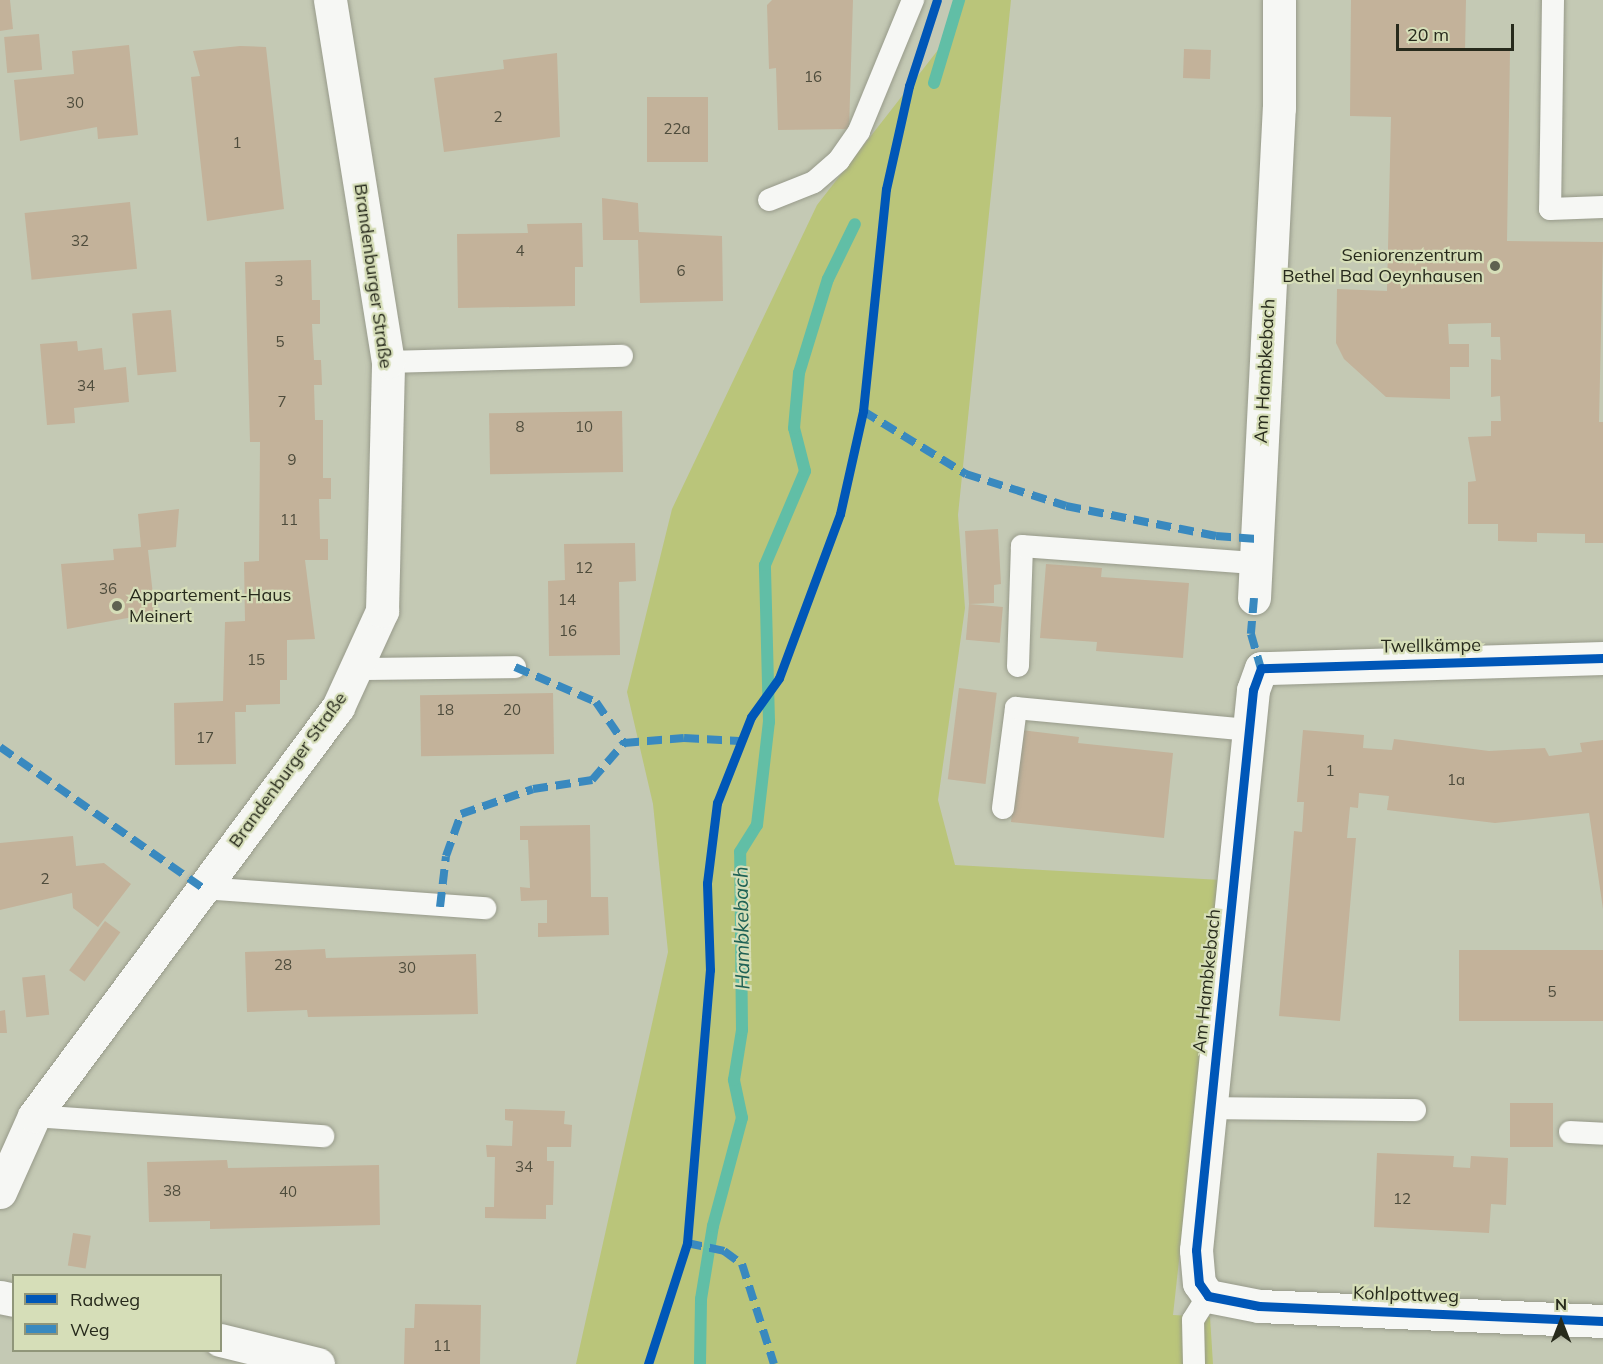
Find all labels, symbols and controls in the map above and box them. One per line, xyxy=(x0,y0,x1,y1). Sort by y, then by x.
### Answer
scale bar xyxy=(1399,12,1518,50)
text: 20 m xyxy=(1407,23,1449,46)
house number: 16 xyxy=(804,68,822,86)
house number: 30 xyxy=(66,94,84,112)
house number: 2 xyxy=(494,108,502,126)
house number: 22a xyxy=(664,120,690,138)
house number: 1 xyxy=(233,134,241,152)
street label: Brandenburger Straße xyxy=(349,182,397,370)
house number: 32 xyxy=(71,232,89,250)
house number: 4 xyxy=(516,242,524,260)
place label: Seniorenzentrum Bethel Bad Oeynhausen xyxy=(1282,245,1483,288)
marker: Seniorenzentrum Bethel Bad Oeynhausen xyxy=(1488,259,1502,273)
house number: 6 xyxy=(677,262,685,280)
house number: 3 xyxy=(275,272,283,290)
street label: Am Hambkebach xyxy=(1250,298,1280,444)
house number: 5 xyxy=(276,333,284,351)
house number: 34 xyxy=(77,377,95,395)
house number: 7 xyxy=(278,393,286,411)
house number: 8 xyxy=(516,418,524,436)
house number: 10 xyxy=(575,418,593,436)
house number: 9 xyxy=(288,451,296,469)
house number: 11 xyxy=(280,511,298,529)
house number: 12 xyxy=(575,559,593,577)
house number: 36 xyxy=(99,580,117,598)
place label: Appartement-Haus Meinert xyxy=(129,585,292,628)
house number: 14 xyxy=(558,591,576,609)
marker: Appartement-Haus Meinert xyxy=(110,599,124,613)
house number: 16 xyxy=(559,622,577,640)
street label: Twellkämpe xyxy=(1381,634,1481,658)
house number: 15 xyxy=(247,651,265,669)
street label: Brandenburger Straße xyxy=(224,688,352,852)
house number: 18 xyxy=(436,701,454,719)
house number: 20 xyxy=(503,701,521,719)
house number: 17 xyxy=(196,729,214,747)
house number: 1 xyxy=(1326,762,1334,780)
house number: 1a xyxy=(1447,771,1465,789)
water label: Hambkebach xyxy=(728,866,754,990)
house number: 2 xyxy=(41,870,49,888)
street label: Am Hambkebach xyxy=(1189,908,1225,1054)
house number: 28 xyxy=(274,956,292,974)
house number: 30 xyxy=(398,959,416,977)
house number: 5 xyxy=(1548,983,1556,1001)
house number: 34 xyxy=(515,1158,533,1176)
house number: 38 xyxy=(163,1182,181,1200)
house number: 40 xyxy=(279,1183,297,1201)
house number: 12 xyxy=(1393,1190,1411,1208)
legend xyxy=(12,1274,222,1352)
street label: Kohlpottweg xyxy=(1353,1282,1459,1308)
text: Radweg xyxy=(70,1288,140,1311)
north arrow xyxy=(1531,1292,1591,1352)
text: N xyxy=(1555,1294,1567,1314)
text: Weg xyxy=(70,1318,110,1341)
house number: 11 xyxy=(433,1337,451,1355)

